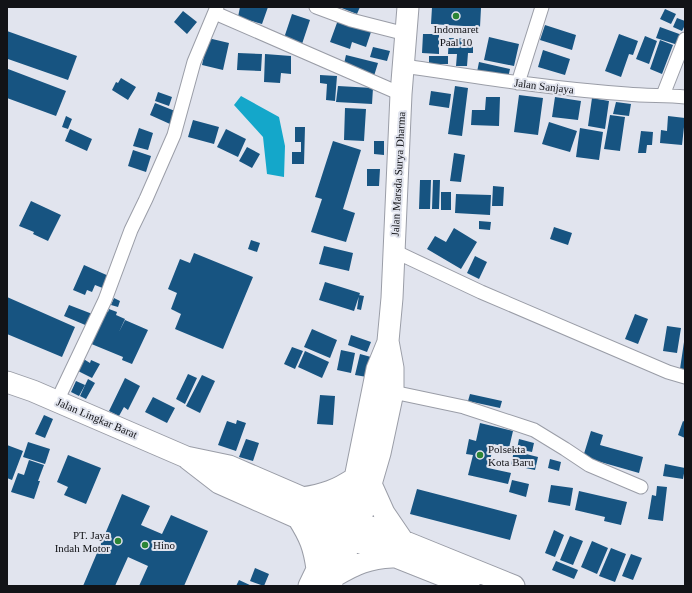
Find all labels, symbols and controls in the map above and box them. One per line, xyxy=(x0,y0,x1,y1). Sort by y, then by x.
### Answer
marker: Indomaret Paal 10 xyxy=(451,11,461,21)
place label: Indomaret Paal 10 xyxy=(433,23,479,48)
street label: Jalan Sanjaya xyxy=(513,76,575,96)
street label: Jalan Marsda Surya Dharma xyxy=(389,111,407,237)
street label: Jalan Lingkar Barat xyxy=(55,396,139,440)
place label: Polsekta Kota Baru xyxy=(488,443,534,468)
marker: Polsekta Kota Baru xyxy=(475,450,485,460)
place label: PT. Jaya Indah Motor xyxy=(55,529,110,554)
marker: PT. Jaya Indah Motor xyxy=(113,536,123,546)
place label: Hino xyxy=(153,539,176,551)
marker: Hino xyxy=(140,540,150,550)

